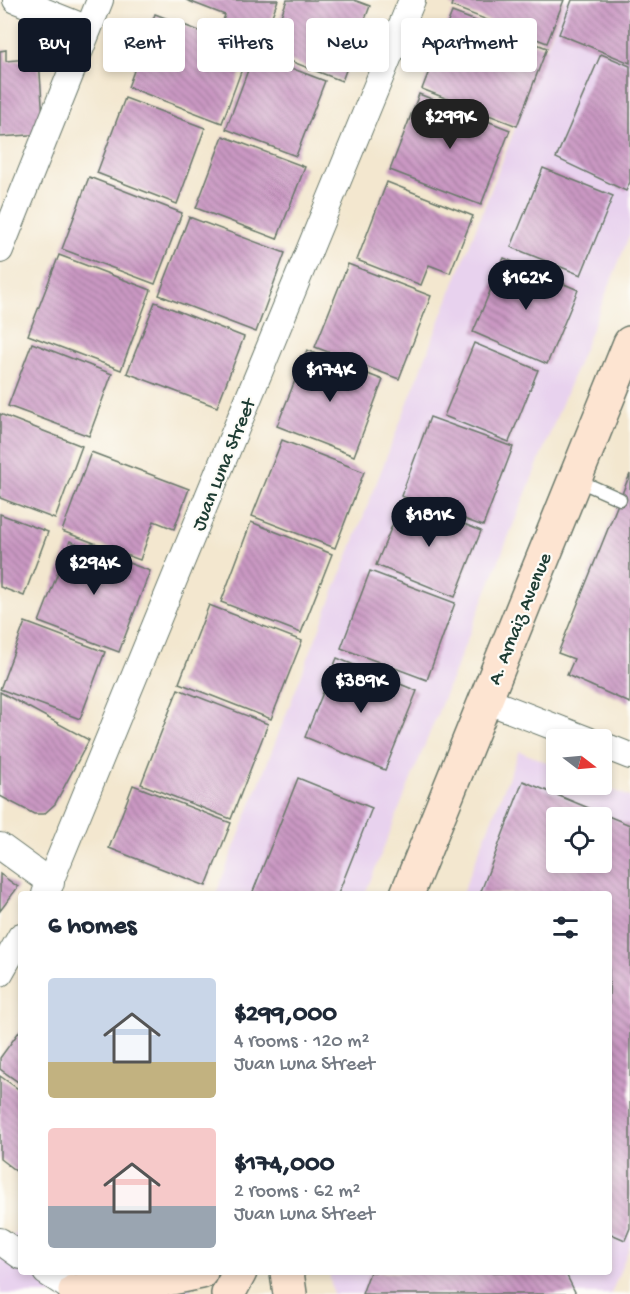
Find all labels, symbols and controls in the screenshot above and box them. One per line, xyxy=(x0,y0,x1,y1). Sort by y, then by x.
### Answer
chip: Buy xyxy=(18,18,91,72)
chip: Rent xyxy=(103,18,185,72)
chip: Filters xyxy=(197,18,294,72)
chip: New xyxy=(306,18,389,72)
chip: Apartment xyxy=(401,18,537,72)
pin: $299K xyxy=(408,99,492,150)
text: $299K xyxy=(425,107,475,130)
pin: $162K xyxy=(484,260,568,311)
text: $162K xyxy=(502,268,550,291)
pin: $174K xyxy=(288,352,372,403)
text: $174K xyxy=(306,360,354,383)
street label: Juan Luna Street xyxy=(188,394,263,535)
pin: $181K xyxy=(387,497,471,548)
text: $181K xyxy=(405,505,453,528)
pin: $294K xyxy=(52,545,136,596)
street label: A. Arnaiz Avenue xyxy=(484,549,558,689)
text: $294K xyxy=(69,553,119,576)
pin: $389K xyxy=(319,663,403,714)
text: $389K xyxy=(335,671,387,694)
north arrow xyxy=(546,729,612,795)
map controls xyxy=(546,729,612,873)
button: locate xyxy=(546,807,612,873)
icon: filters xyxy=(549,911,582,944)
text: 6 homes xyxy=(48,912,136,943)
text: $299,000 xyxy=(234,1000,337,1031)
icon: home xyxy=(96,1002,168,1074)
text: 4 rooms · 120 m² xyxy=(234,1031,369,1054)
text: Juan Luna Street xyxy=(234,1054,375,1077)
text: $174,000 xyxy=(234,1150,334,1181)
icon: home xyxy=(96,1152,168,1224)
text: 2 rooms · 62 m² xyxy=(234,1181,361,1204)
text: Juan Luna Street xyxy=(234,1204,375,1227)

